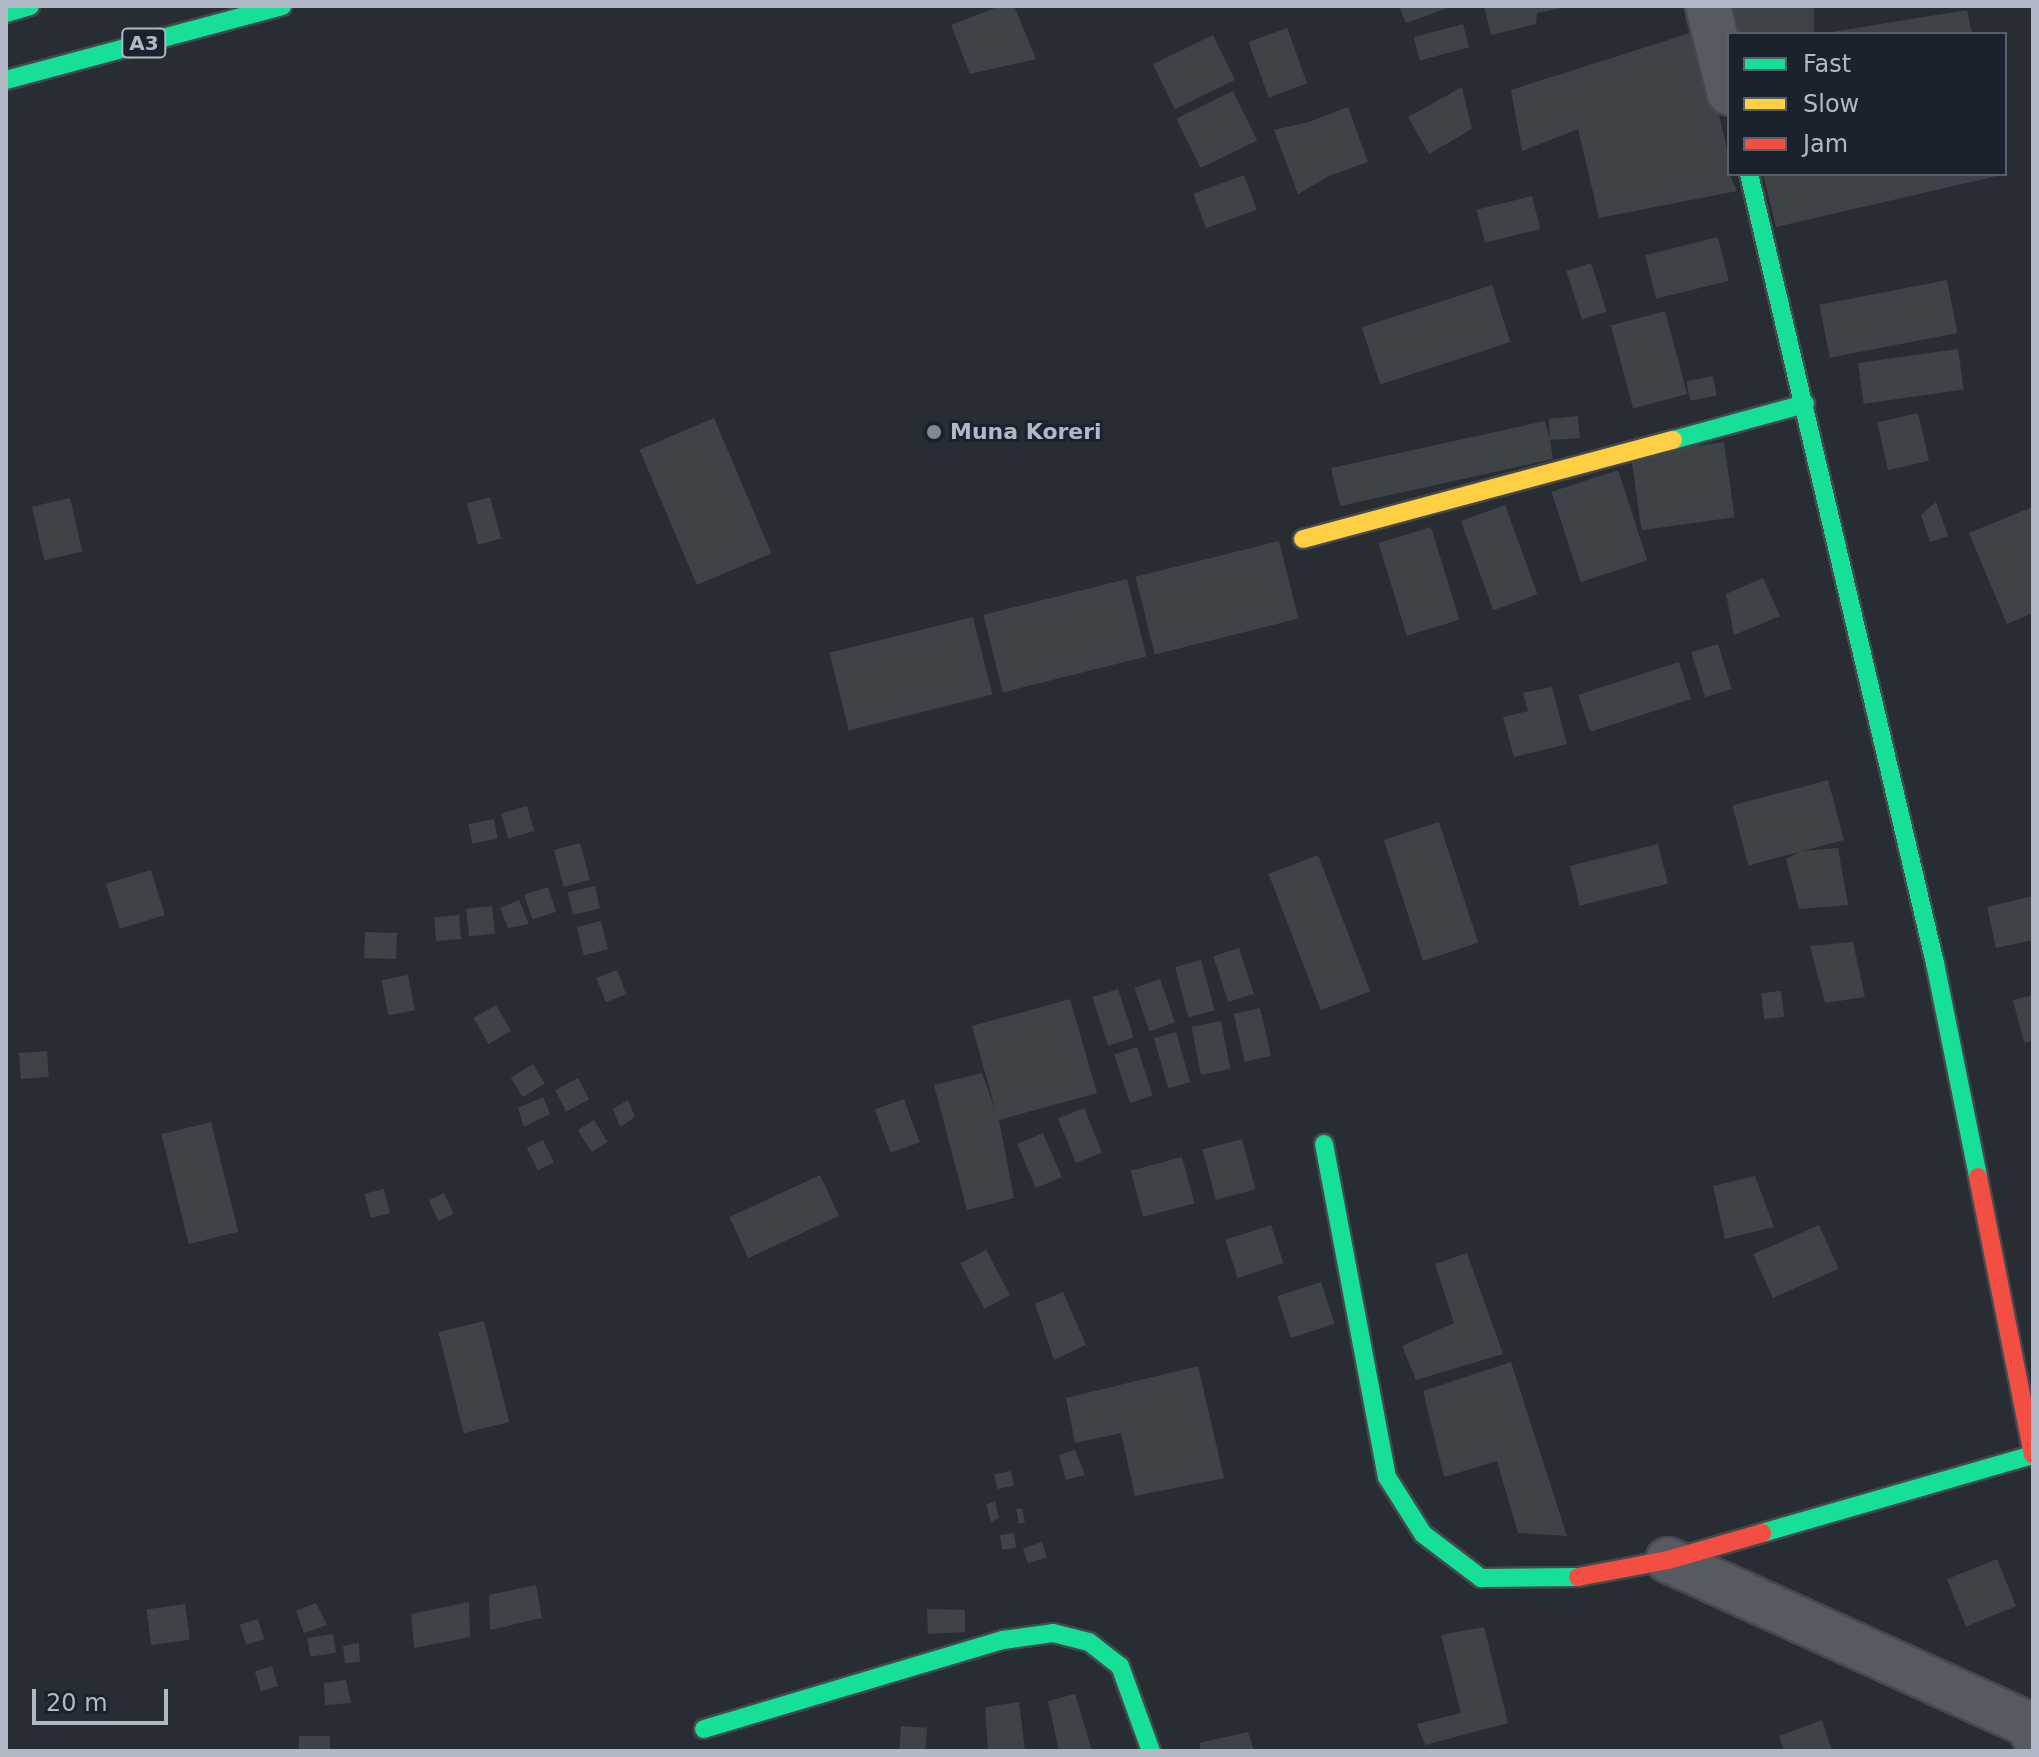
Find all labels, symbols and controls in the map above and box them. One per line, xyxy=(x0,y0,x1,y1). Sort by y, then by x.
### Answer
road number: A3 xyxy=(120,27,168,59)
legend xyxy=(1727,32,2007,176)
text: Fast xyxy=(1803,50,1851,78)
text: Slow xyxy=(1803,90,1859,118)
text: Jam xyxy=(1803,130,1848,158)
place label: Muna Koreri xyxy=(950,419,1102,445)
marker: Muna Koreri xyxy=(925,423,943,441)
scale bar xyxy=(36,1673,172,1723)
text: 20 m xyxy=(46,1689,108,1717)

